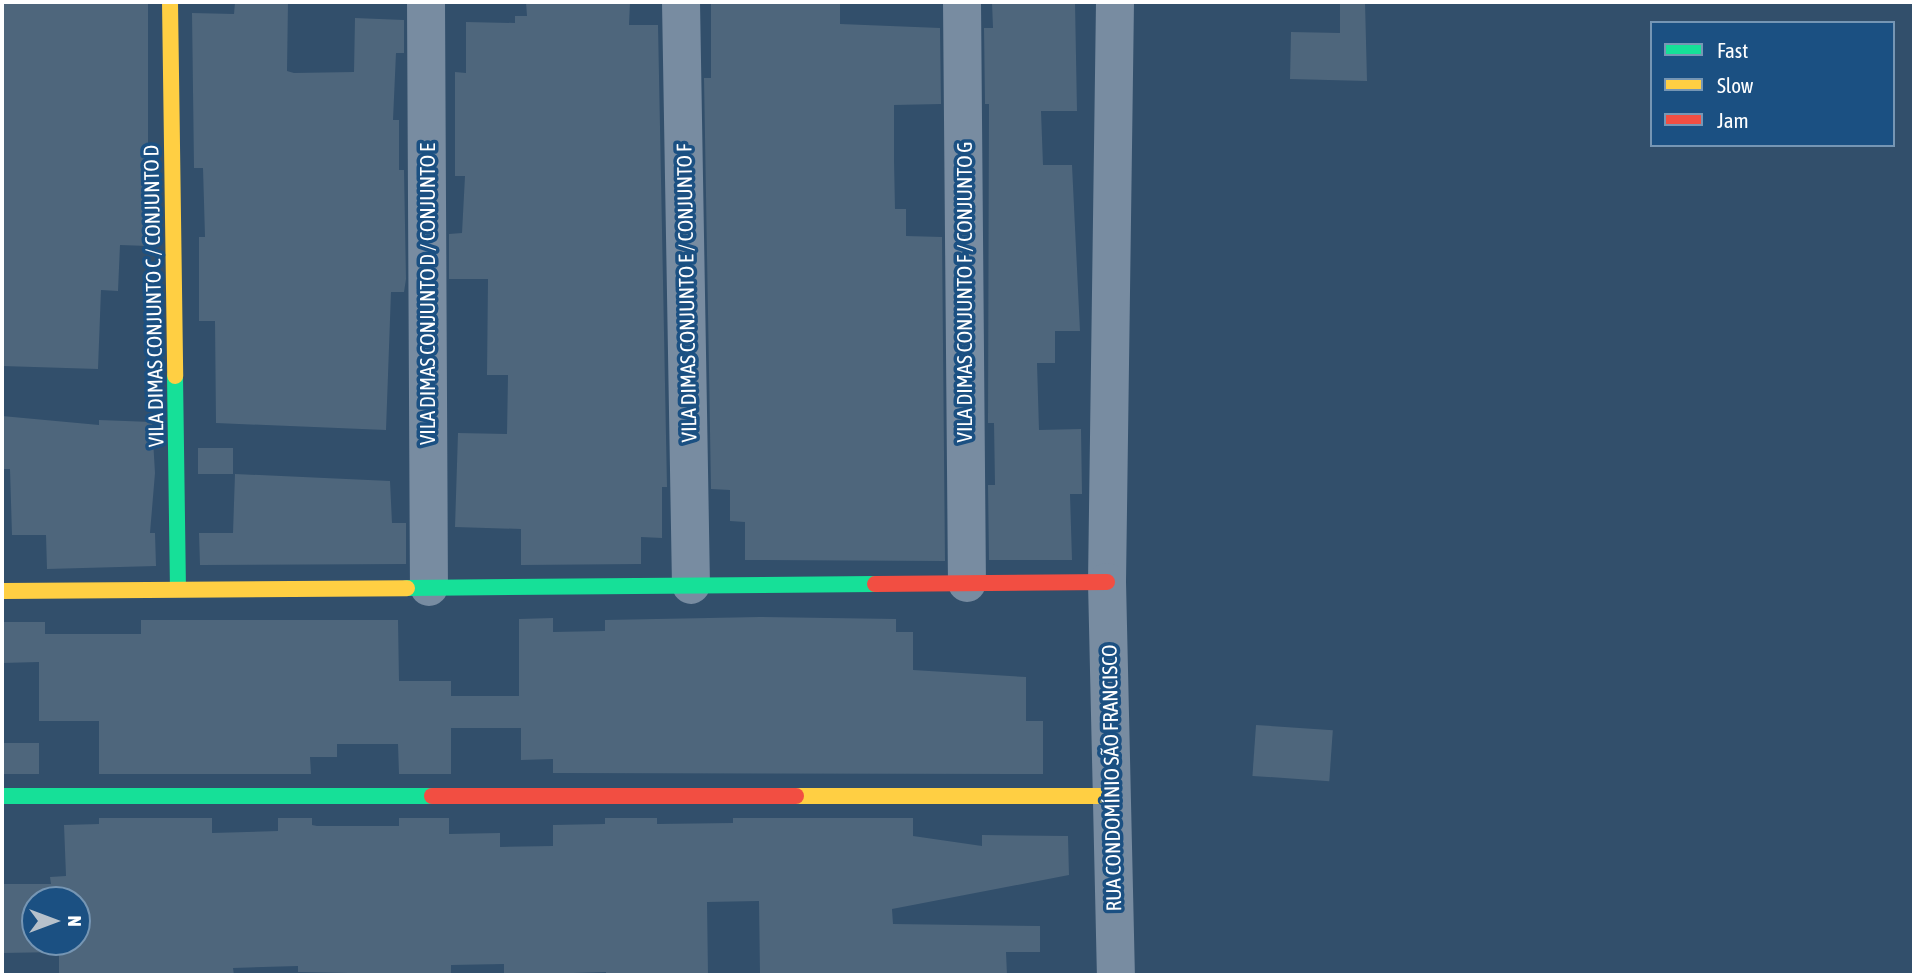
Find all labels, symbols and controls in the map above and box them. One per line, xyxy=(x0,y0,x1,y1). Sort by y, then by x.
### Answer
legend xyxy=(1650,21,1895,147)
text: Fast xyxy=(1717,38,1748,62)
text: Slow xyxy=(1717,73,1753,97)
text: Jam xyxy=(1717,108,1749,132)
street label: VILA DIMAS CONJUNTO F / CONJUNTO G xyxy=(951,142,977,442)
street label: VILA DIMAS CONJUNTO D / CONJUNTO E xyxy=(414,143,440,445)
street label: VILA DIMAS CONJUNTO E / CONJUNTO F xyxy=(671,143,701,443)
street label: VILA DIMAS CONJUNTO C / CONJUNTO D xyxy=(138,145,168,447)
street label: RUA CONDOMÍNIO SÃO FRANCISCO xyxy=(1096,644,1126,912)
north arrow xyxy=(21,886,91,956)
text: N xyxy=(64,915,86,927)

